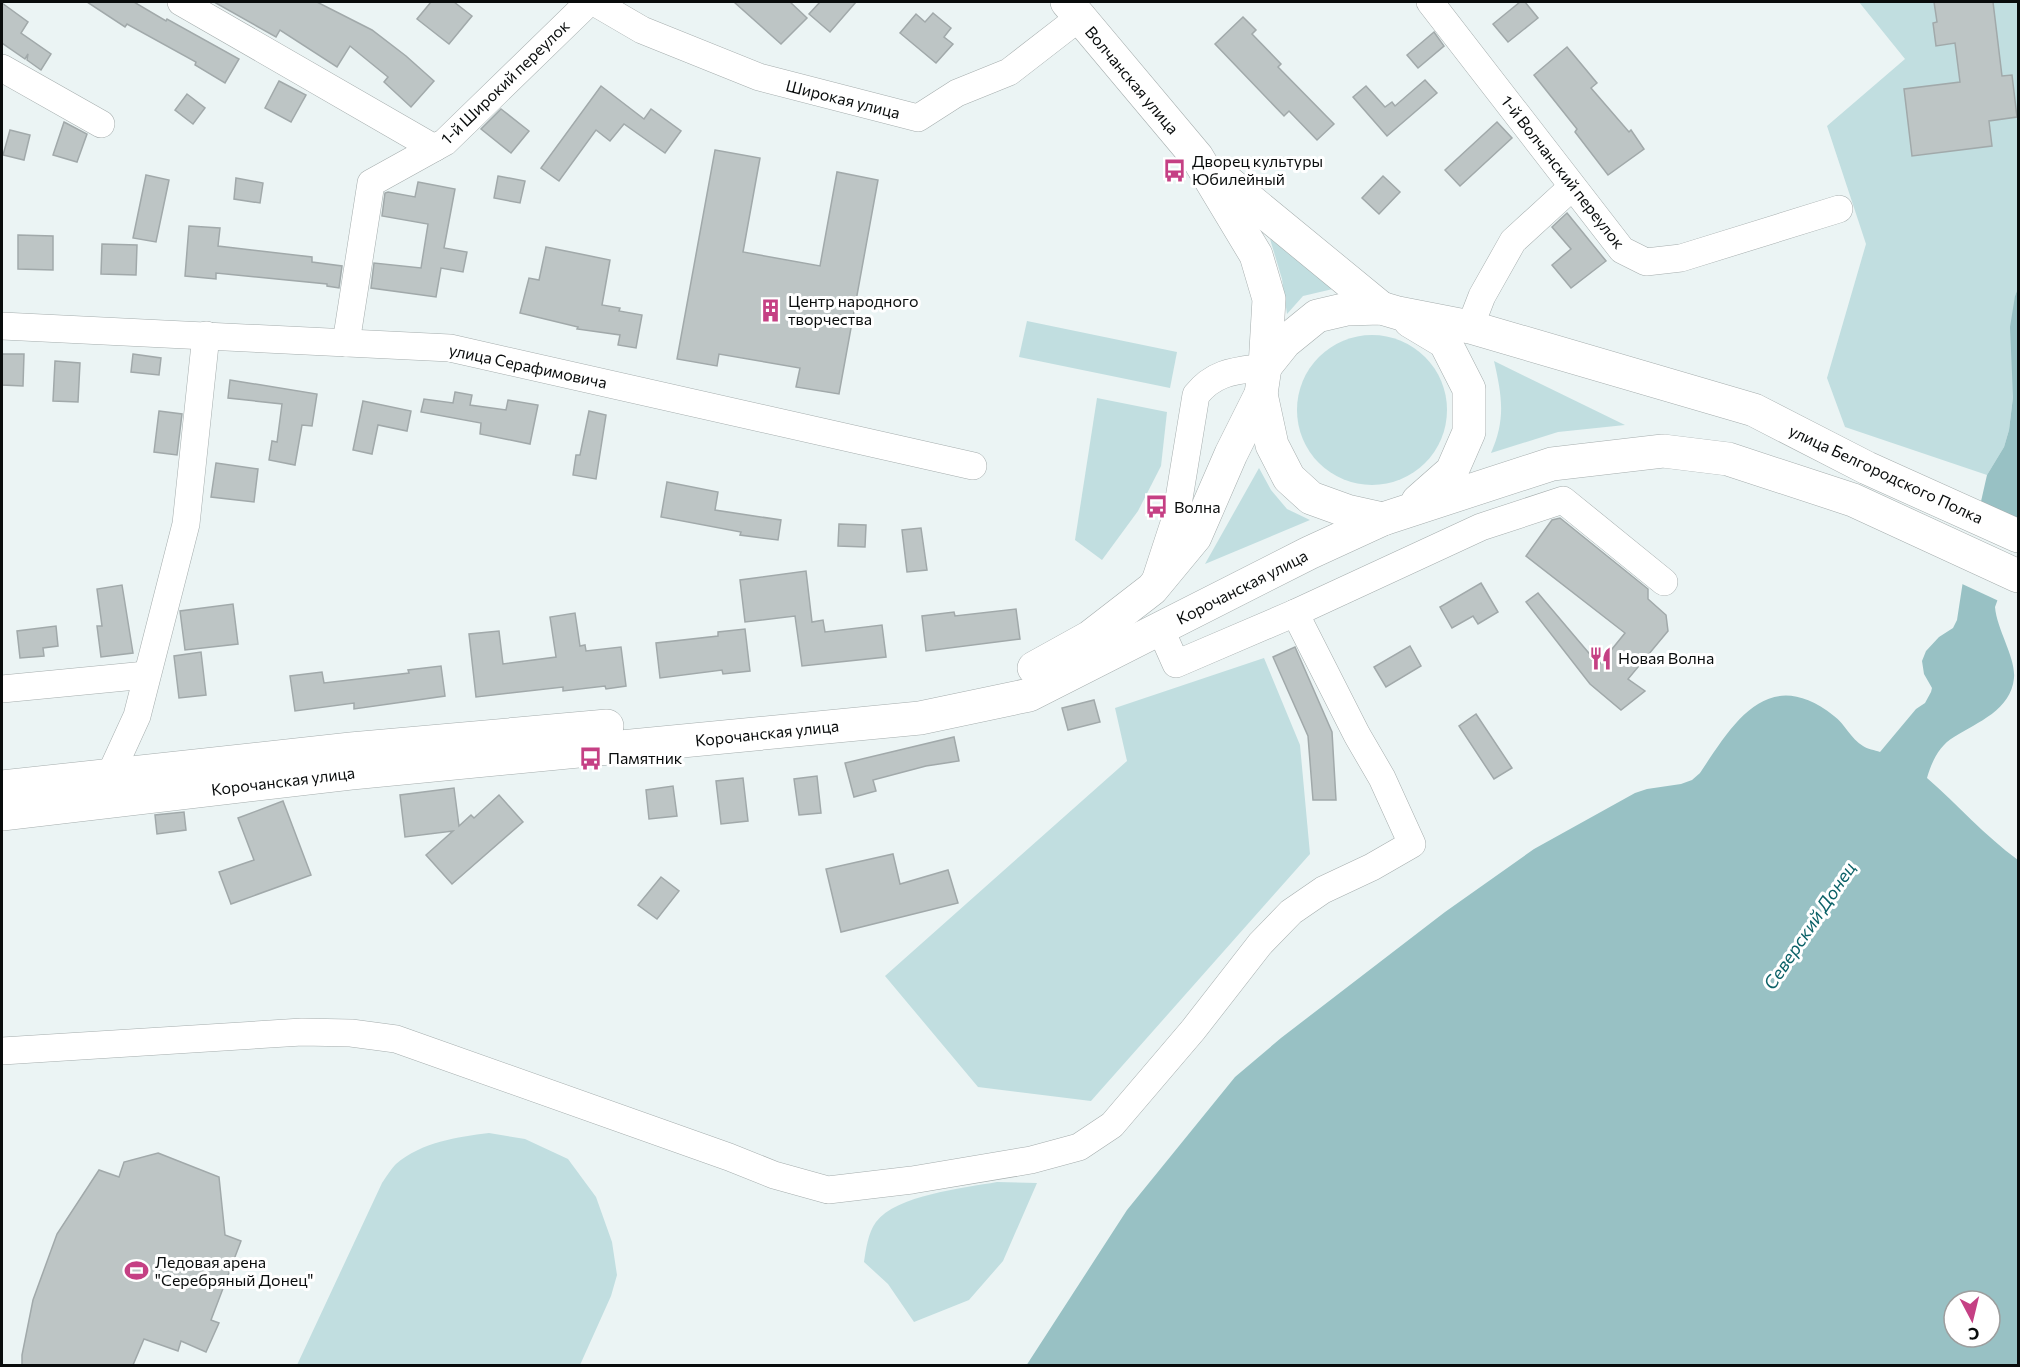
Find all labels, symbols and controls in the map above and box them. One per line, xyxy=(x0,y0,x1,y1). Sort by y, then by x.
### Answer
street label: 1-й Широкий переулок xyxy=(437,15,573,148)
street label: Волчанская улица xyxy=(1082,22,1183,137)
street label: Широкая улица xyxy=(784,75,902,122)
street label: 1-й Волчанский переулок xyxy=(1498,91,1629,252)
place label: Дворец культуры Юбилейный xyxy=(1192,151,1323,188)
bus stop icon: Дворец культуры Юбилейный xyxy=(1161,157,1187,183)
place label: Центр народного творчества xyxy=(788,291,918,328)
building icon: Центр народного творчества xyxy=(757,297,783,323)
street label: улица Серафимовича xyxy=(447,339,609,392)
street label: улица Белгородского Полка xyxy=(1786,420,1986,527)
bus stop icon: Волна xyxy=(1143,494,1169,520)
place label: Волна xyxy=(1174,497,1220,516)
street label: Корочанская улица xyxy=(1173,545,1310,628)
restaurant icon: Новая Волна xyxy=(1587,645,1613,671)
place label: Новая Волна xyxy=(1618,648,1714,667)
street label: Корочанская улица xyxy=(694,715,840,750)
bus stop icon: Памятник xyxy=(577,745,603,771)
place label: Памятник xyxy=(608,748,683,767)
street label: Корочанская улица xyxy=(210,762,356,799)
water label: Северский Донец xyxy=(1758,857,1860,993)
place label: Ледовая арена "Серебряный Донец" xyxy=(155,1252,313,1289)
sports icon: Ледовая арена "Серебряный Донец" xyxy=(124,1258,150,1284)
north arrow xyxy=(1942,1289,2002,1349)
text: С xyxy=(1967,1324,1980,1344)

